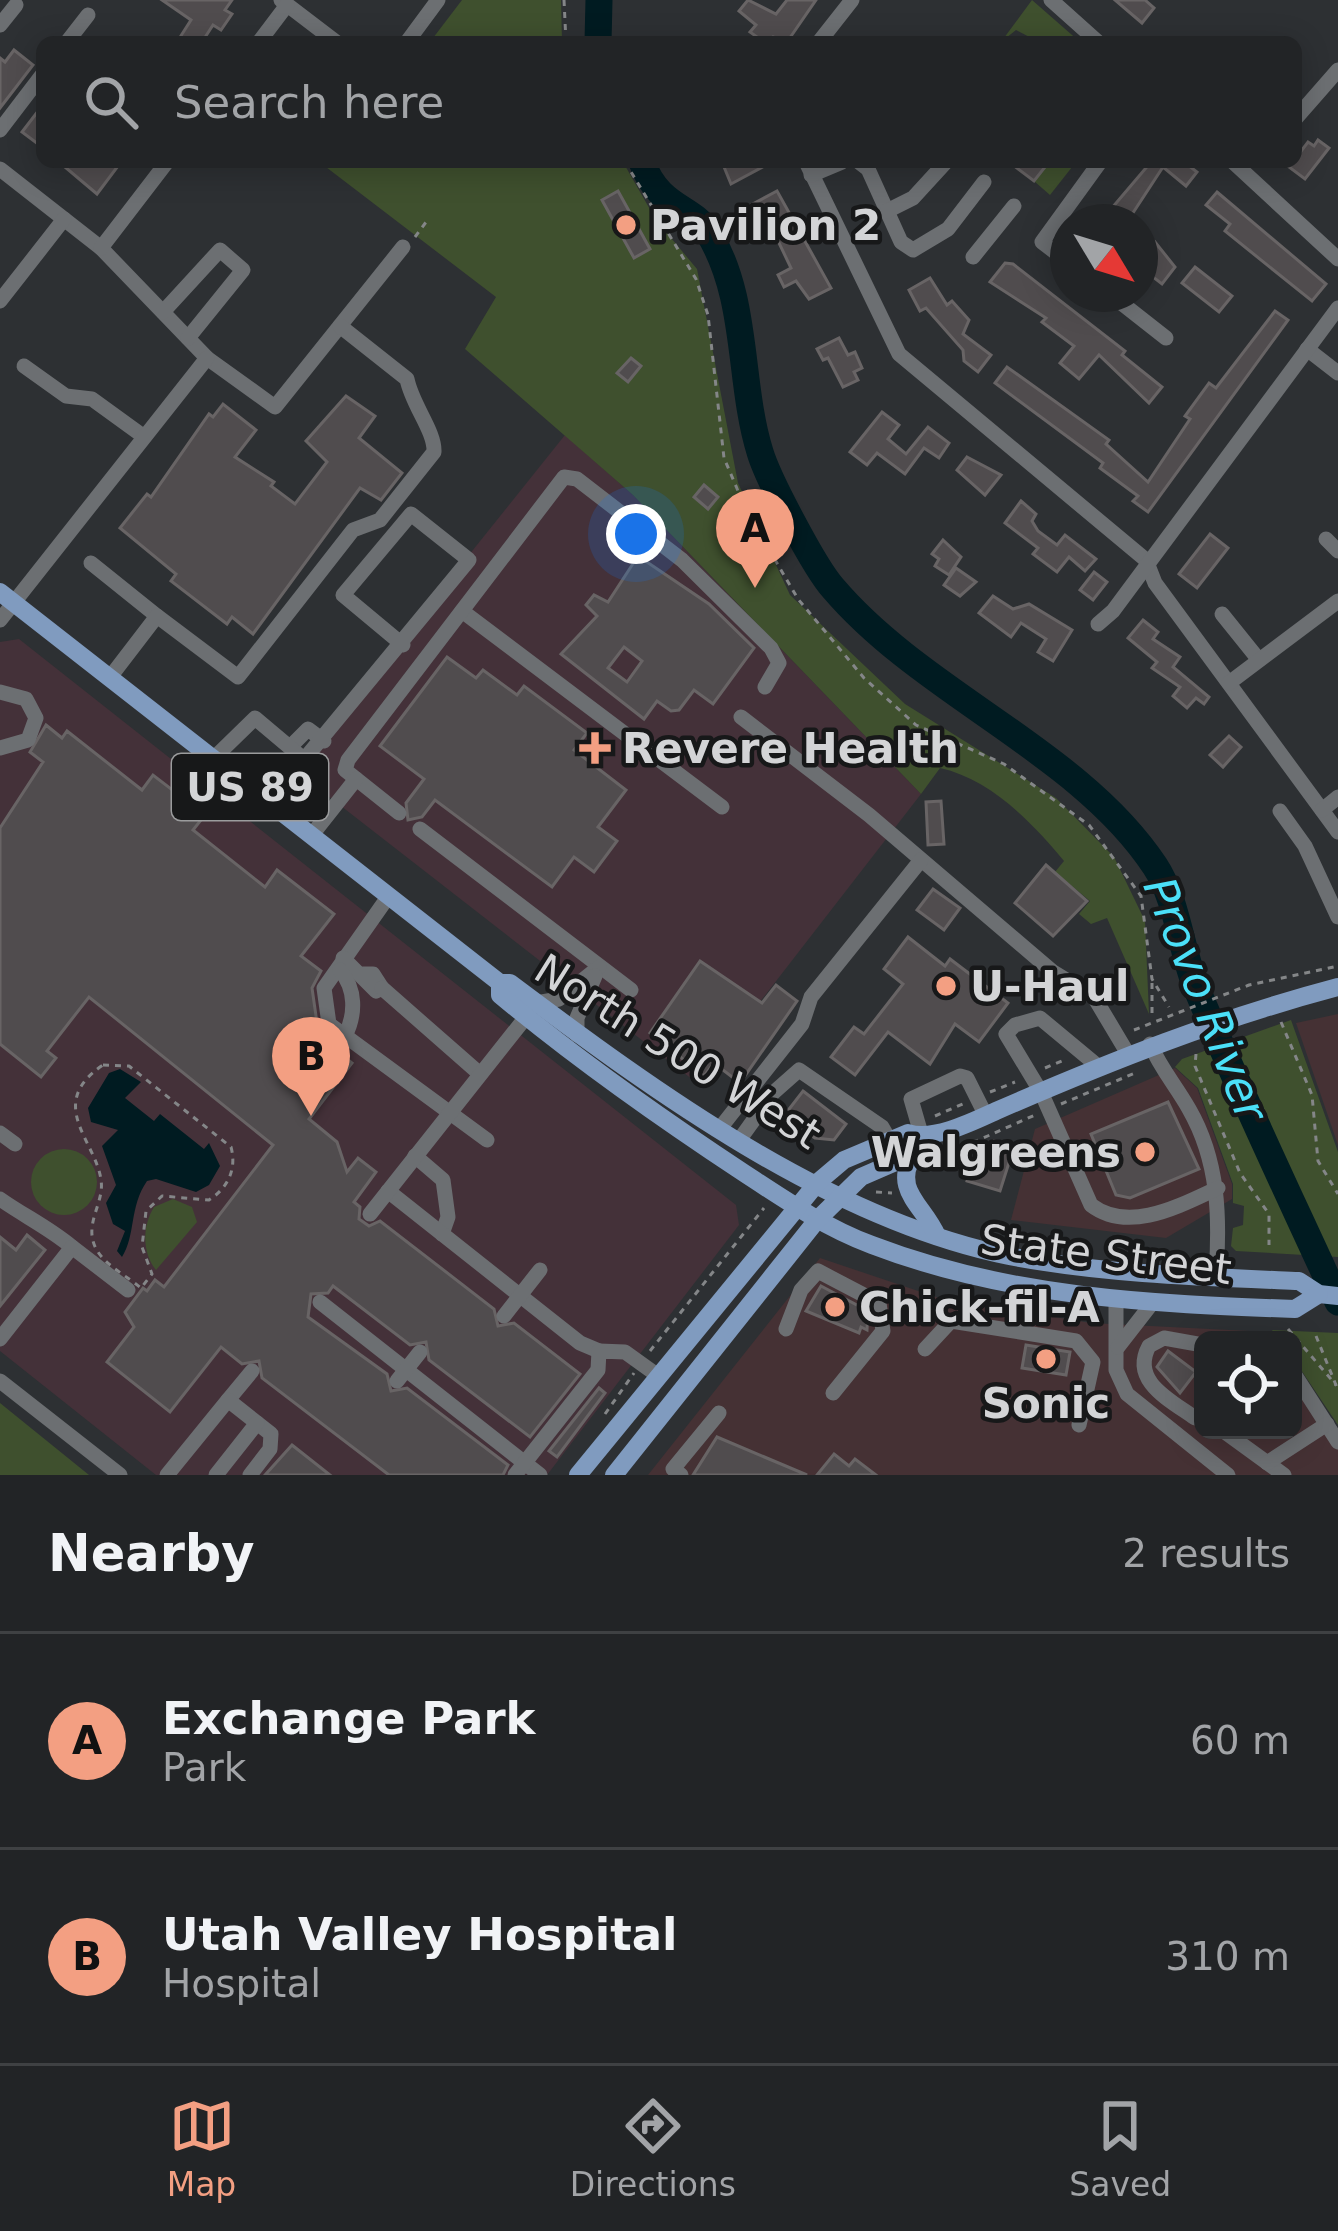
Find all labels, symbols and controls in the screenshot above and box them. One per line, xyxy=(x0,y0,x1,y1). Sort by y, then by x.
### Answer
search box xyxy=(36,36,1302,168)
icon: search xyxy=(78,69,144,135)
text: Search here xyxy=(174,76,444,129)
place label: Pavilion 2 xyxy=(650,201,881,250)
north arrow xyxy=(1050,204,1158,312)
marker: Pavilion 2 xyxy=(613,212,639,238)
pin: A xyxy=(716,489,794,588)
your location xyxy=(606,504,666,564)
place label: Revere Health xyxy=(622,724,959,773)
marker: Revere Health xyxy=(579,732,611,764)
road number: US 89 xyxy=(172,754,328,820)
water label: Provo River xyxy=(1133,870,1279,1131)
street label: North 500 West xyxy=(526,944,830,1159)
place label: U-Haul xyxy=(970,962,1129,1011)
marker: U-Haul xyxy=(933,973,959,999)
pin: B xyxy=(272,1017,350,1116)
place label: Walgreens xyxy=(871,1128,1121,1177)
marker: Walgreens xyxy=(1132,1139,1158,1165)
street label: State Street xyxy=(978,1215,1234,1294)
place label: Chick-fil-A xyxy=(859,1283,1100,1332)
marker: Chick-fil-A xyxy=(822,1294,848,1320)
map controls xyxy=(1194,1331,1302,1439)
button: locate xyxy=(1194,1331,1302,1439)
marker: Sonic xyxy=(1033,1346,1059,1372)
place label: Sonic xyxy=(982,1379,1110,1428)
text: Nearby xyxy=(48,1524,255,1583)
text: 2 results xyxy=(1122,1531,1290,1576)
text: Exchange Park xyxy=(162,1692,536,1745)
text: A xyxy=(72,1718,102,1763)
text: 60 m xyxy=(1190,1718,1290,1763)
text: Park xyxy=(162,1745,246,1790)
text: Utah Valley Hospital xyxy=(162,1908,678,1961)
text: B xyxy=(72,1934,102,1979)
text: 310 m xyxy=(1165,1934,1290,1979)
text: Hospital xyxy=(162,1961,321,2006)
tab: Map xyxy=(167,2093,236,2204)
tab: Directions xyxy=(570,2093,736,2204)
tab: Saved xyxy=(1069,2093,1171,2204)

